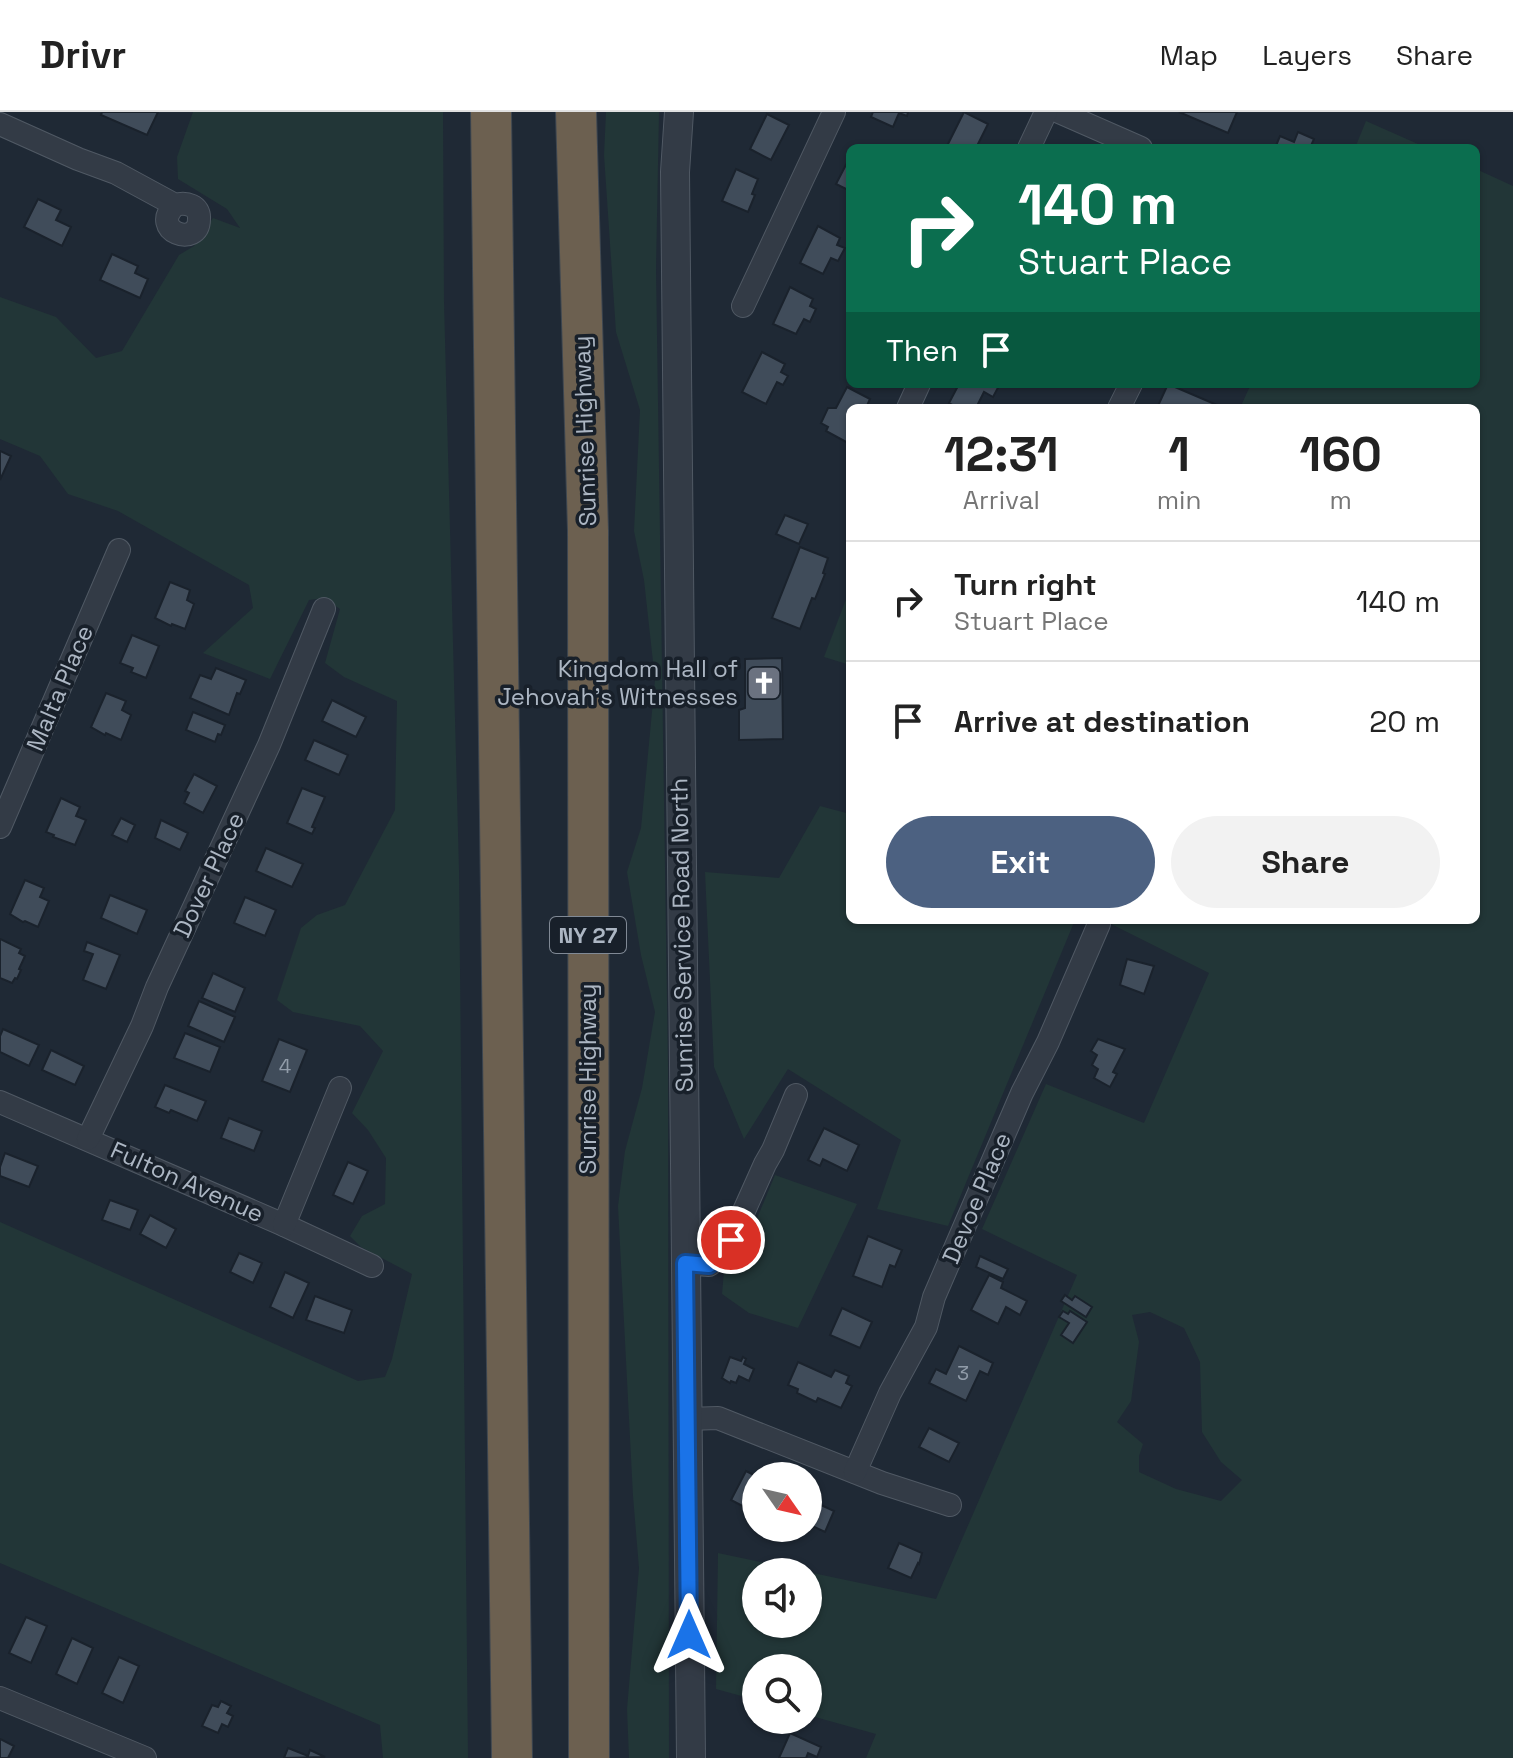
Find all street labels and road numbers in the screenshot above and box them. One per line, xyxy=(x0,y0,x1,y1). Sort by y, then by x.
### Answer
street label: Sunrise Highway xyxy=(566,335,603,527)
street label: Malta Place xyxy=(19,620,100,755)
street label: Sunrise Service Road North xyxy=(663,778,700,1092)
street label: Dover Place xyxy=(166,807,251,942)
road number: NY 27 xyxy=(550,917,626,953)
street label: Sunrise Highway xyxy=(572,984,603,1174)
street label: Devoe Place xyxy=(935,1127,1018,1268)
street label: Fulton Avenue xyxy=(106,1134,269,1229)

